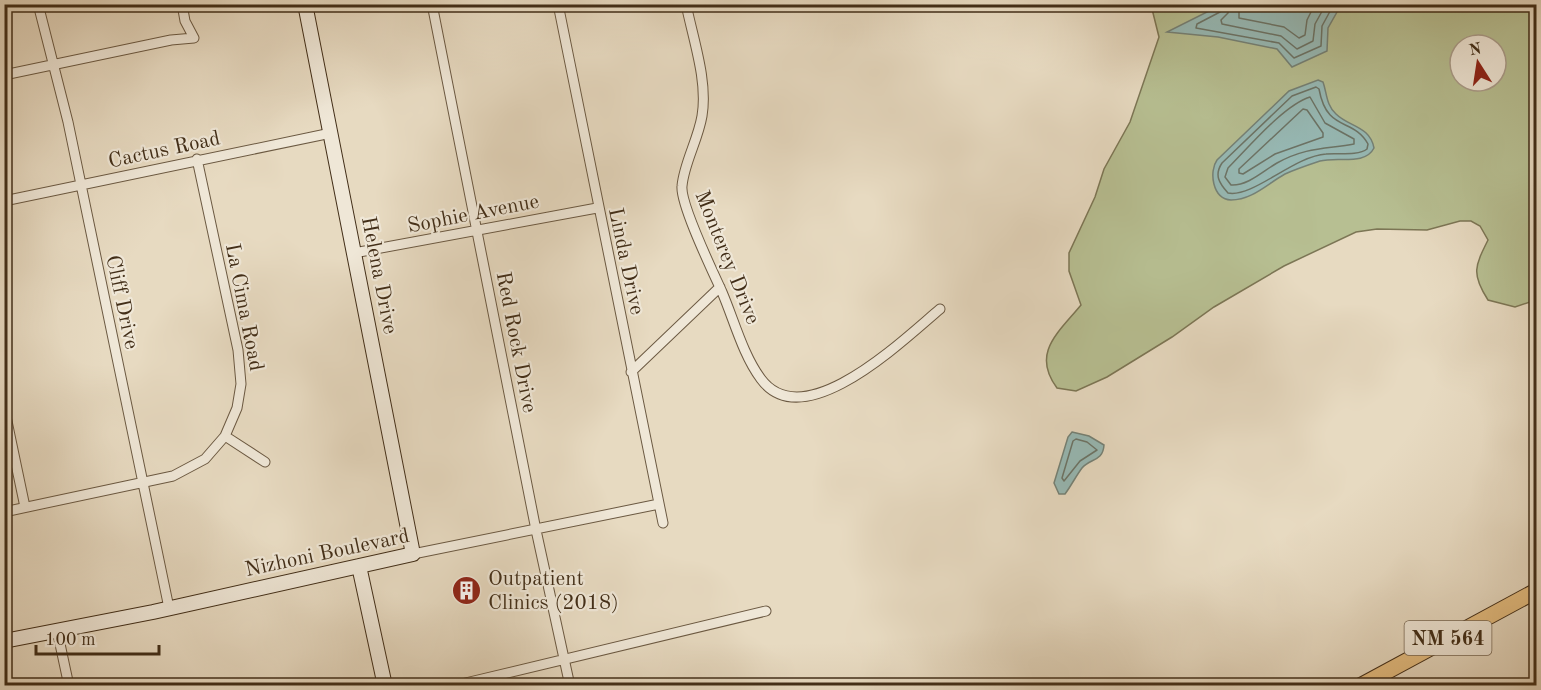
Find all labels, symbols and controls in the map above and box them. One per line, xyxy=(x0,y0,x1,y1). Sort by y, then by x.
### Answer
north arrow xyxy=(1448,33,1508,93)
text: N xyxy=(1468,41,1484,59)
street label: Cactus Road xyxy=(106,128,222,173)
street label: Monterey Drive xyxy=(690,188,763,327)
street label: Sophie Avenue xyxy=(406,191,541,238)
street label: Linda Drive xyxy=(604,206,647,317)
street label: Helena Drive xyxy=(357,215,400,336)
street label: La Cima Road xyxy=(221,242,266,373)
street label: Cliff Drive xyxy=(101,253,142,351)
street label: Red Rock Drive xyxy=(492,270,540,415)
street label: Nizhoni Boulevard xyxy=(243,526,412,581)
place label: Outpatient Clinics (2018) xyxy=(488,569,619,614)
building icon: Outpatient Clinics (2018) xyxy=(451,574,483,606)
scale bar xyxy=(36,618,159,656)
road number: NM 564 xyxy=(1404,621,1492,655)
text: 100 m xyxy=(45,631,96,649)

